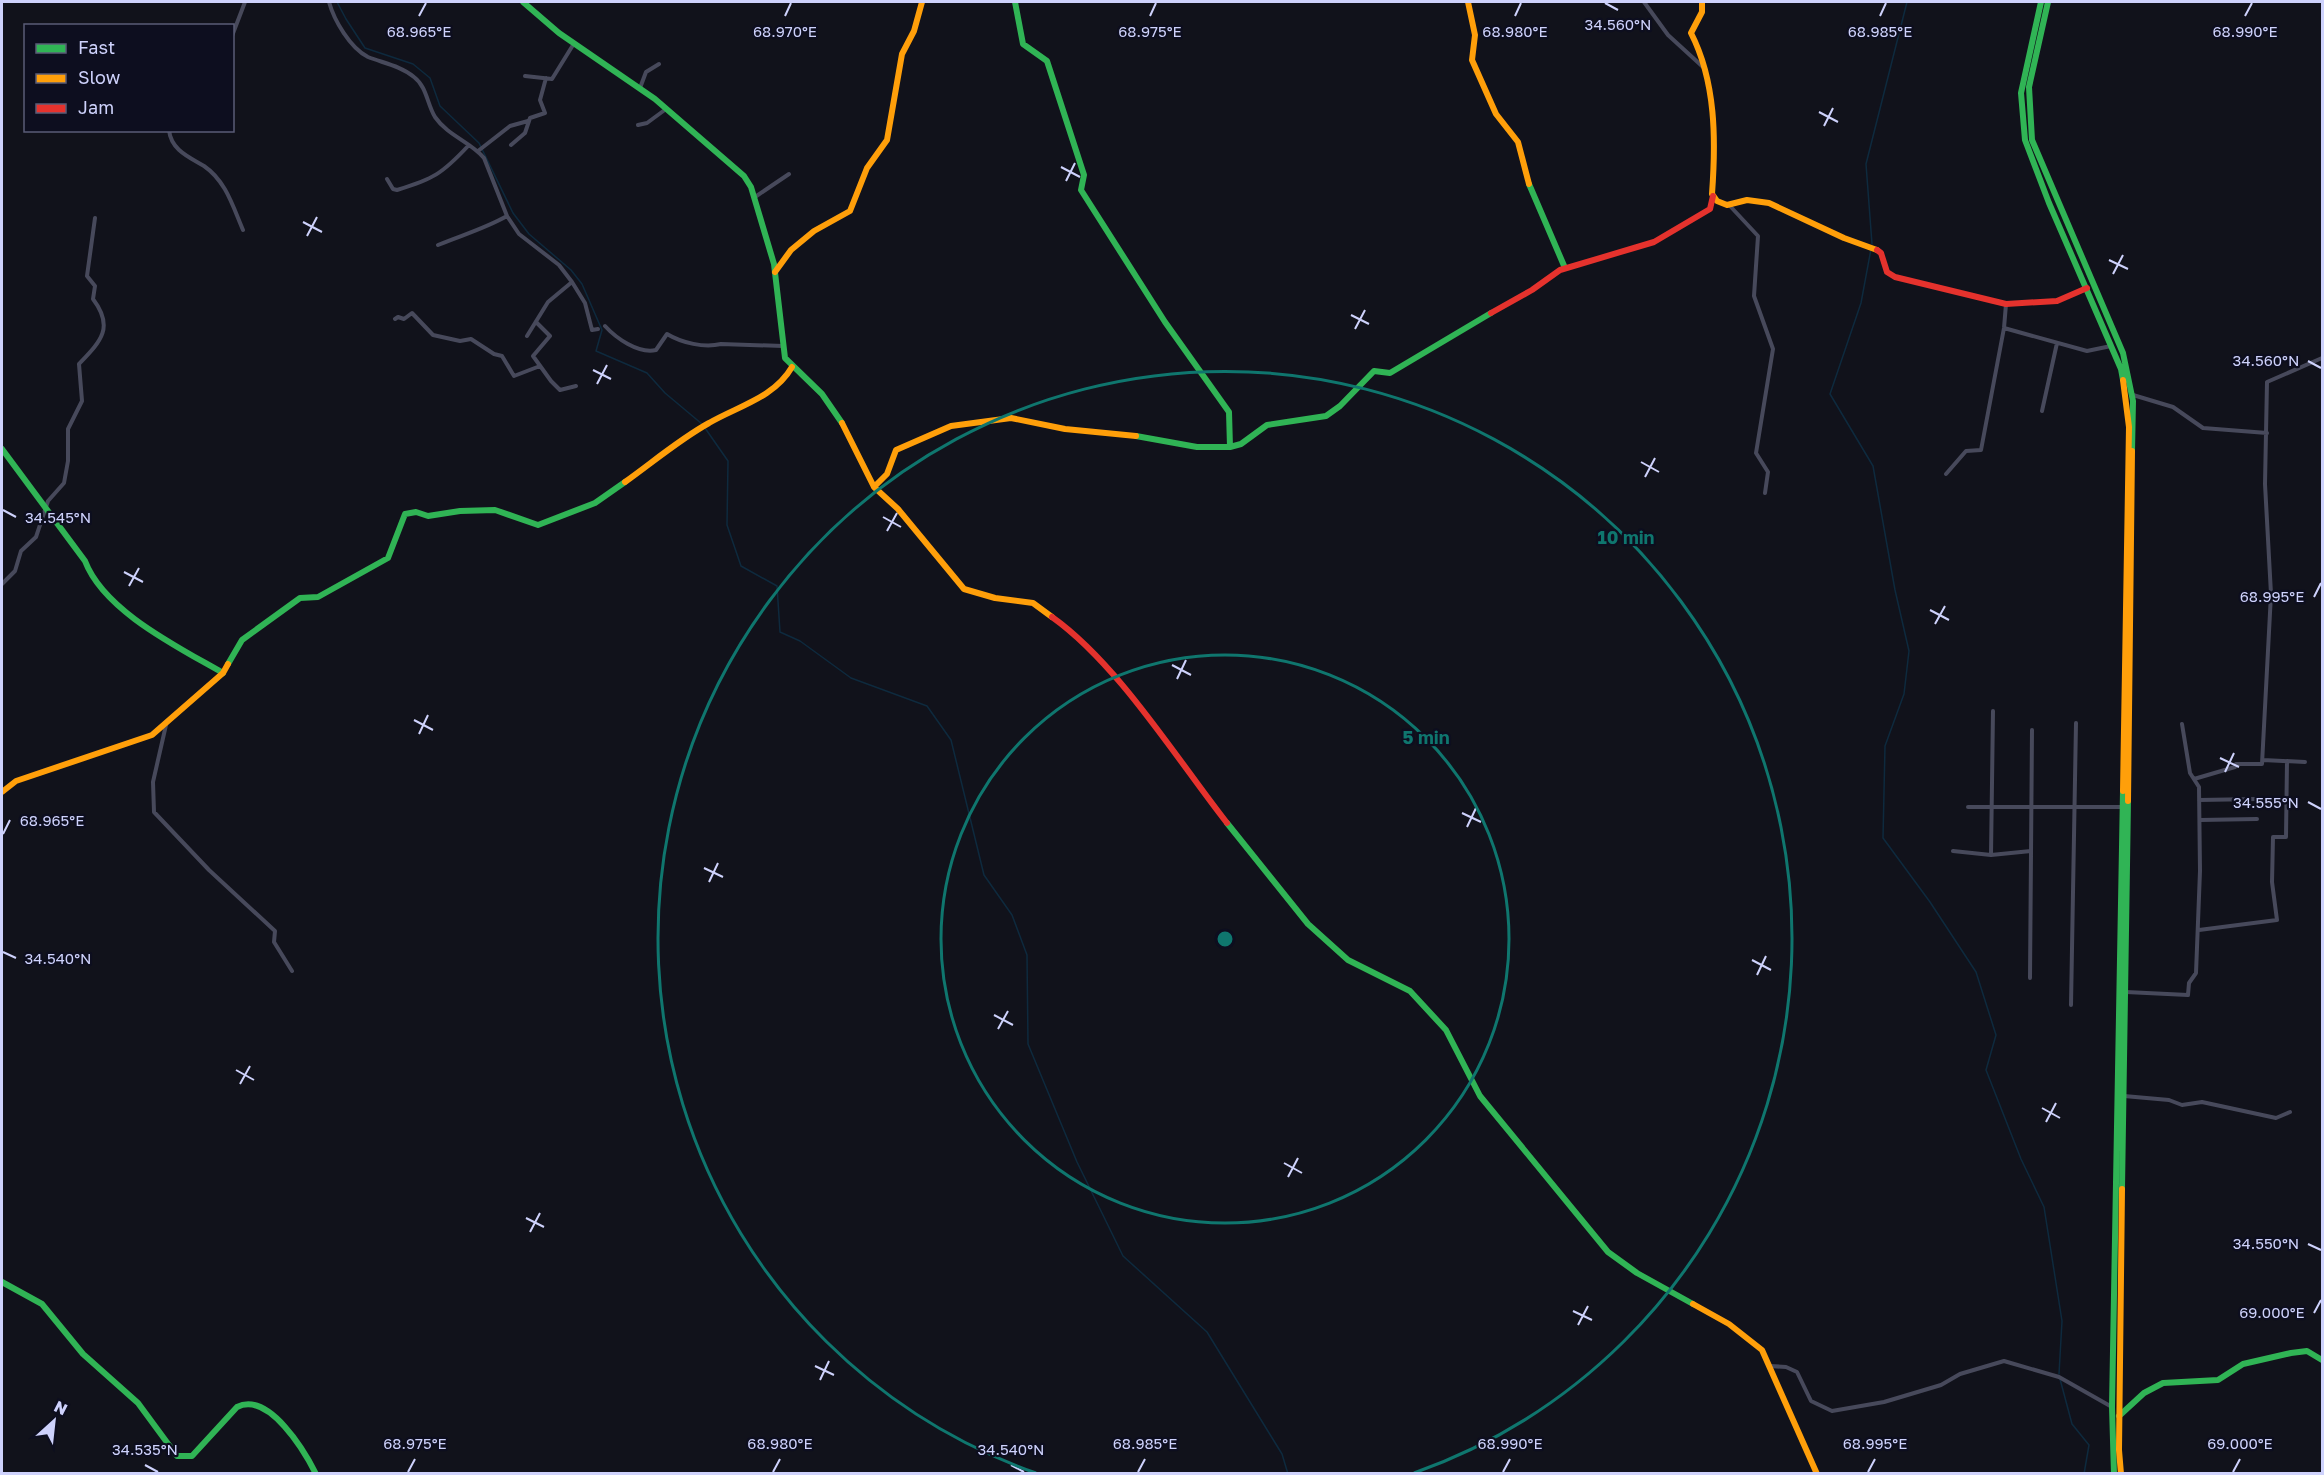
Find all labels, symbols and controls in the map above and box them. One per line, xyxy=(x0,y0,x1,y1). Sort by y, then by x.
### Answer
text: 34.560°N xyxy=(1585,15,1651,33)
text: 68.965°E xyxy=(387,22,451,40)
text: 68.970°E xyxy=(753,22,817,40)
text: 68.975°E xyxy=(1118,22,1182,40)
text: 68.980°E xyxy=(1482,22,1548,40)
text: 68.985°E xyxy=(1848,22,1912,40)
text: 68.990°E xyxy=(2212,22,2278,40)
legend xyxy=(24,24,234,132)
text: Fast xyxy=(78,36,115,58)
text: Slow xyxy=(78,66,121,88)
text: Jam xyxy=(78,96,114,118)
text: 34.560°N xyxy=(2233,351,2299,369)
text: 34.545°N xyxy=(25,508,91,526)
text: 10 min xyxy=(1597,526,1655,548)
text: 68.995°E xyxy=(2240,587,2304,605)
text: 5 min xyxy=(1402,726,1450,748)
text: 34.555°N xyxy=(2233,793,2299,811)
text: 68.965°E xyxy=(20,811,84,829)
centre of rings xyxy=(1215,929,1235,949)
text: 34.540°N xyxy=(25,949,91,967)
text: 34.550°N xyxy=(2233,1234,2299,1252)
text: 69.000°E xyxy=(2239,1303,2305,1321)
north arrow xyxy=(24,1391,84,1451)
text: N xyxy=(51,1396,71,1419)
text: 68.975°E xyxy=(383,1434,447,1452)
text: 68.980°E xyxy=(747,1434,813,1452)
text: 68.985°E xyxy=(1113,1434,1177,1452)
text: 68.990°E xyxy=(1477,1434,1543,1452)
text: 68.995°E xyxy=(1843,1434,1907,1452)
text: 69.000°E xyxy=(2207,1434,2273,1452)
text: 34.535°N xyxy=(112,1440,178,1458)
text: 34.540°N xyxy=(978,1440,1044,1458)

